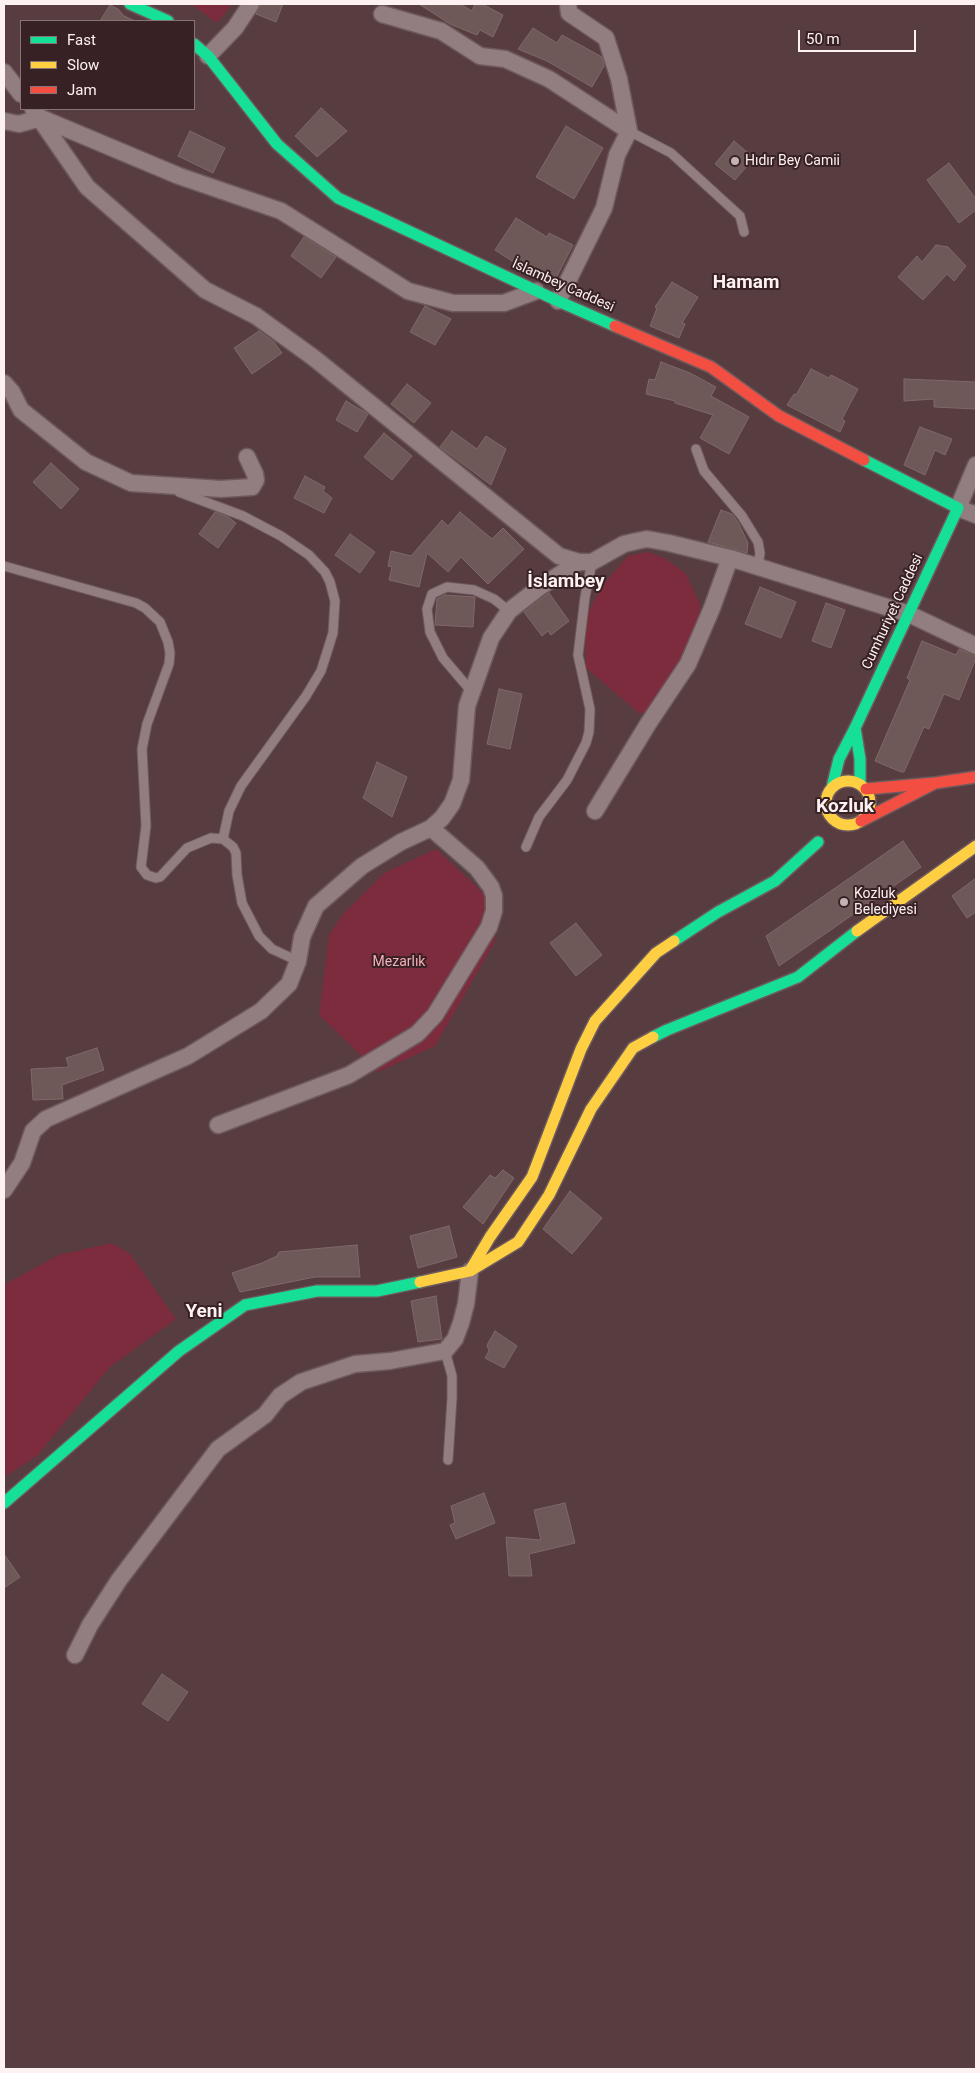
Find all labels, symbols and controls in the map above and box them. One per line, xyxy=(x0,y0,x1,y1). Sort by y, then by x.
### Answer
legend xyxy=(20,20,195,110)
scale bar xyxy=(800,20,918,52)
text: 50 m xyxy=(806,30,840,48)
text: Fast xyxy=(67,31,96,49)
text: Slow xyxy=(67,56,99,74)
text: Jam xyxy=(67,81,97,99)
place label: Hıdır Bey Camii xyxy=(745,153,840,169)
marker: Hıdır Bey Camii xyxy=(729,155,741,167)
street label: İslambey Caddesi xyxy=(509,256,617,316)
district label: Hamam xyxy=(713,272,779,294)
street label: Cumhuriyet Caddesi xyxy=(859,552,927,672)
district label: İslambey xyxy=(527,571,605,593)
district label: Kozluk xyxy=(816,796,874,818)
place label: Kozluk Belediyesi xyxy=(854,886,917,919)
marker: Kozluk Belediyesi xyxy=(838,896,850,908)
park label: Mezarlık xyxy=(373,954,425,970)
district label: Yeni xyxy=(185,1301,223,1323)

